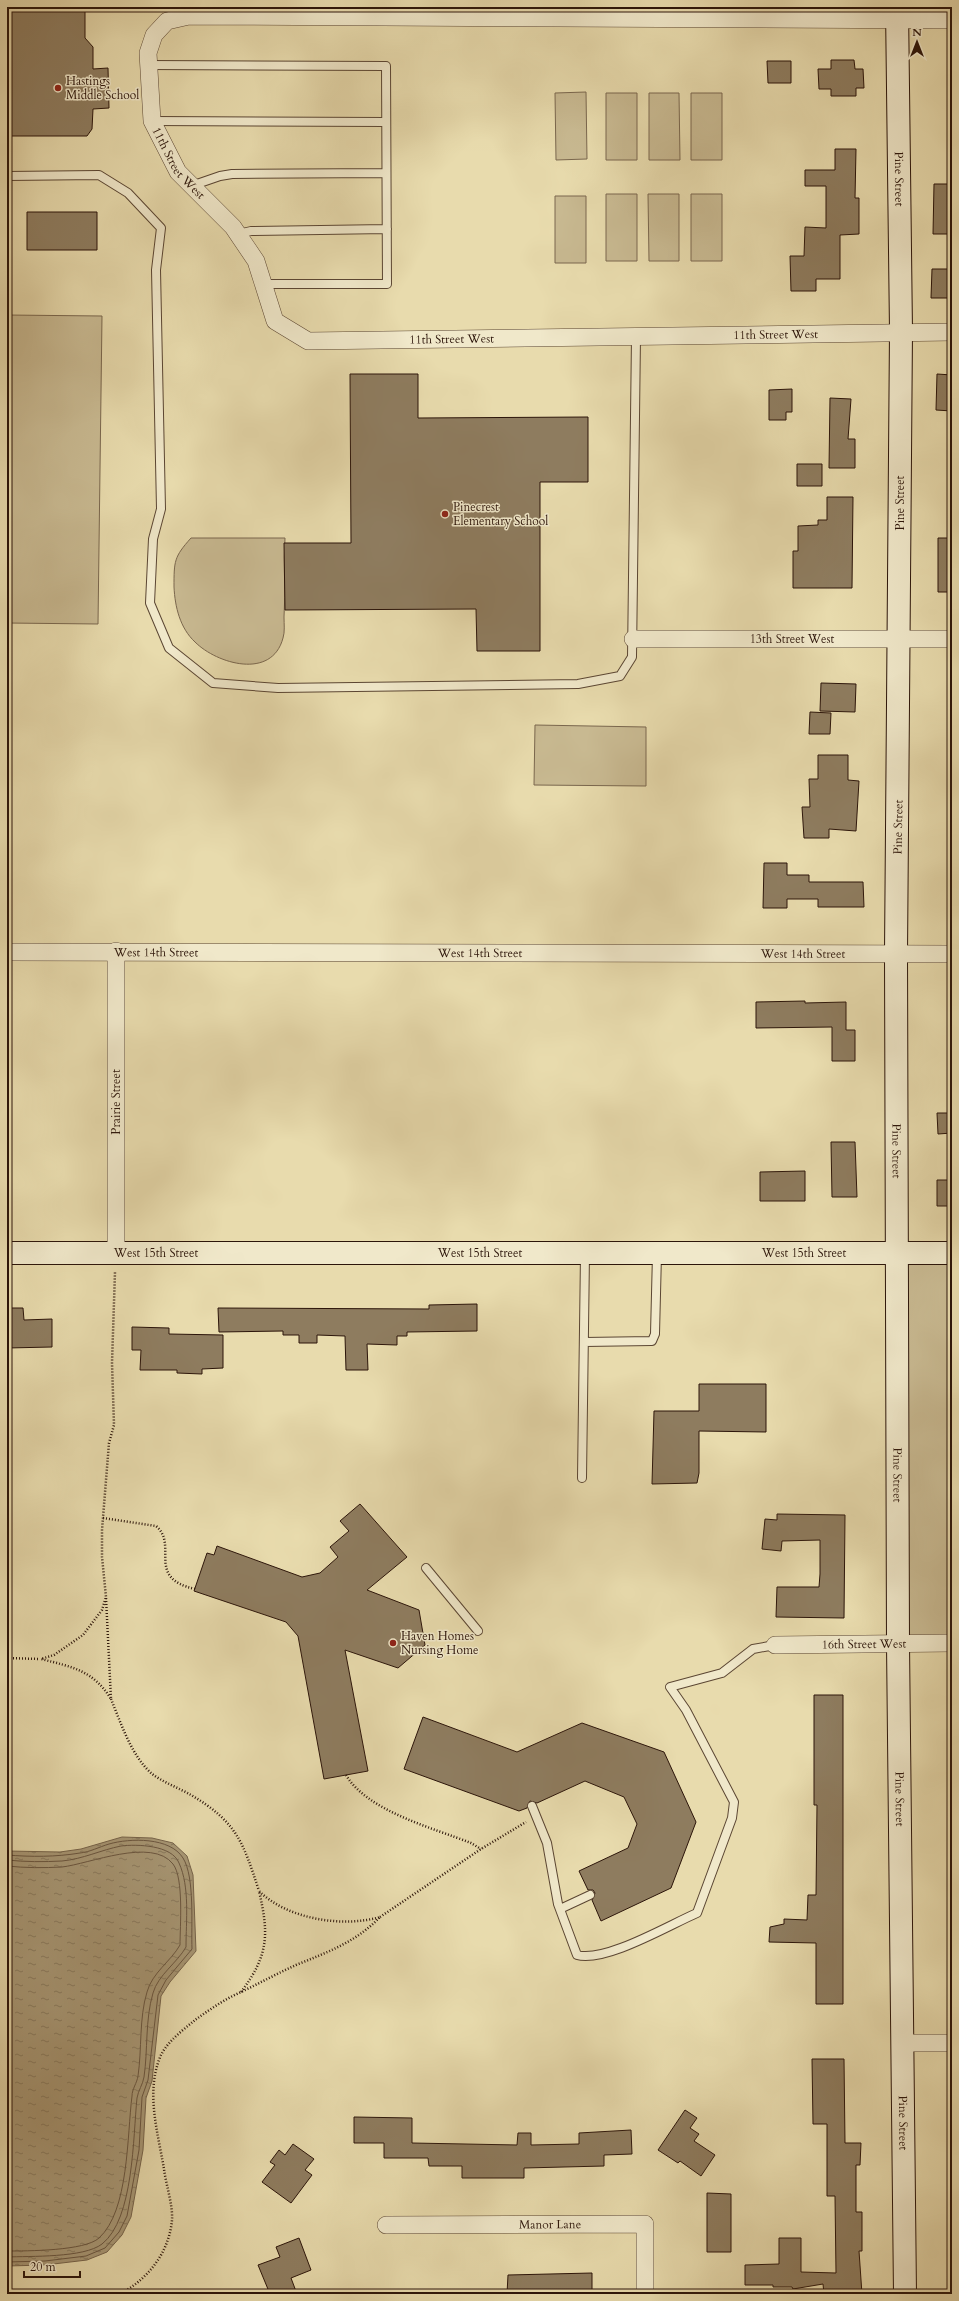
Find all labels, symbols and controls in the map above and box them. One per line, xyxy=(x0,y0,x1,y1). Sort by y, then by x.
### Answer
north arrow xyxy=(897,22,937,62)
text: N xyxy=(912,25,922,40)
place label: Hastings Middle School xyxy=(66,73,139,103)
marker: Hastings Middle School xyxy=(53,83,63,93)
street label: 11th Street West xyxy=(148,124,209,203)
street label: Pine Street xyxy=(891,151,907,207)
street label: 11th Street West xyxy=(733,326,818,343)
street label: 11th Street West xyxy=(409,330,494,348)
street label: Pine Street xyxy=(892,475,908,530)
place label: Pinecrest Elementary School xyxy=(453,499,548,529)
marker: Pinecrest Elementary School xyxy=(440,509,450,519)
street label: 13th Street West xyxy=(750,631,835,647)
street label: Pine Street xyxy=(890,799,906,855)
street label: West 14th Street xyxy=(113,944,199,960)
street label: West 14th Street xyxy=(437,945,523,961)
street label: West 14th Street xyxy=(760,946,846,962)
street label: Prairie Street xyxy=(108,1069,124,1135)
street label: Pine Street xyxy=(888,1123,905,1179)
street label: West 15th Street xyxy=(113,1245,199,1261)
street label: West 15th Street xyxy=(437,1245,523,1261)
street label: West 15th Street xyxy=(761,1245,847,1261)
street label: Pine Street xyxy=(889,1447,906,1503)
place label: Haven Homes Nursing Home xyxy=(401,1628,478,1658)
street label: 16th Street West xyxy=(822,1636,907,1652)
marker: Haven Homes Nursing Home xyxy=(388,1638,398,1648)
street label: Pine Street xyxy=(891,1771,908,1827)
street label: Pine Street xyxy=(895,2095,911,2151)
street label: Manor Lane xyxy=(519,2216,581,2232)
scale bar xyxy=(24,2253,80,2279)
text: 20 m xyxy=(30,2259,57,2275)

